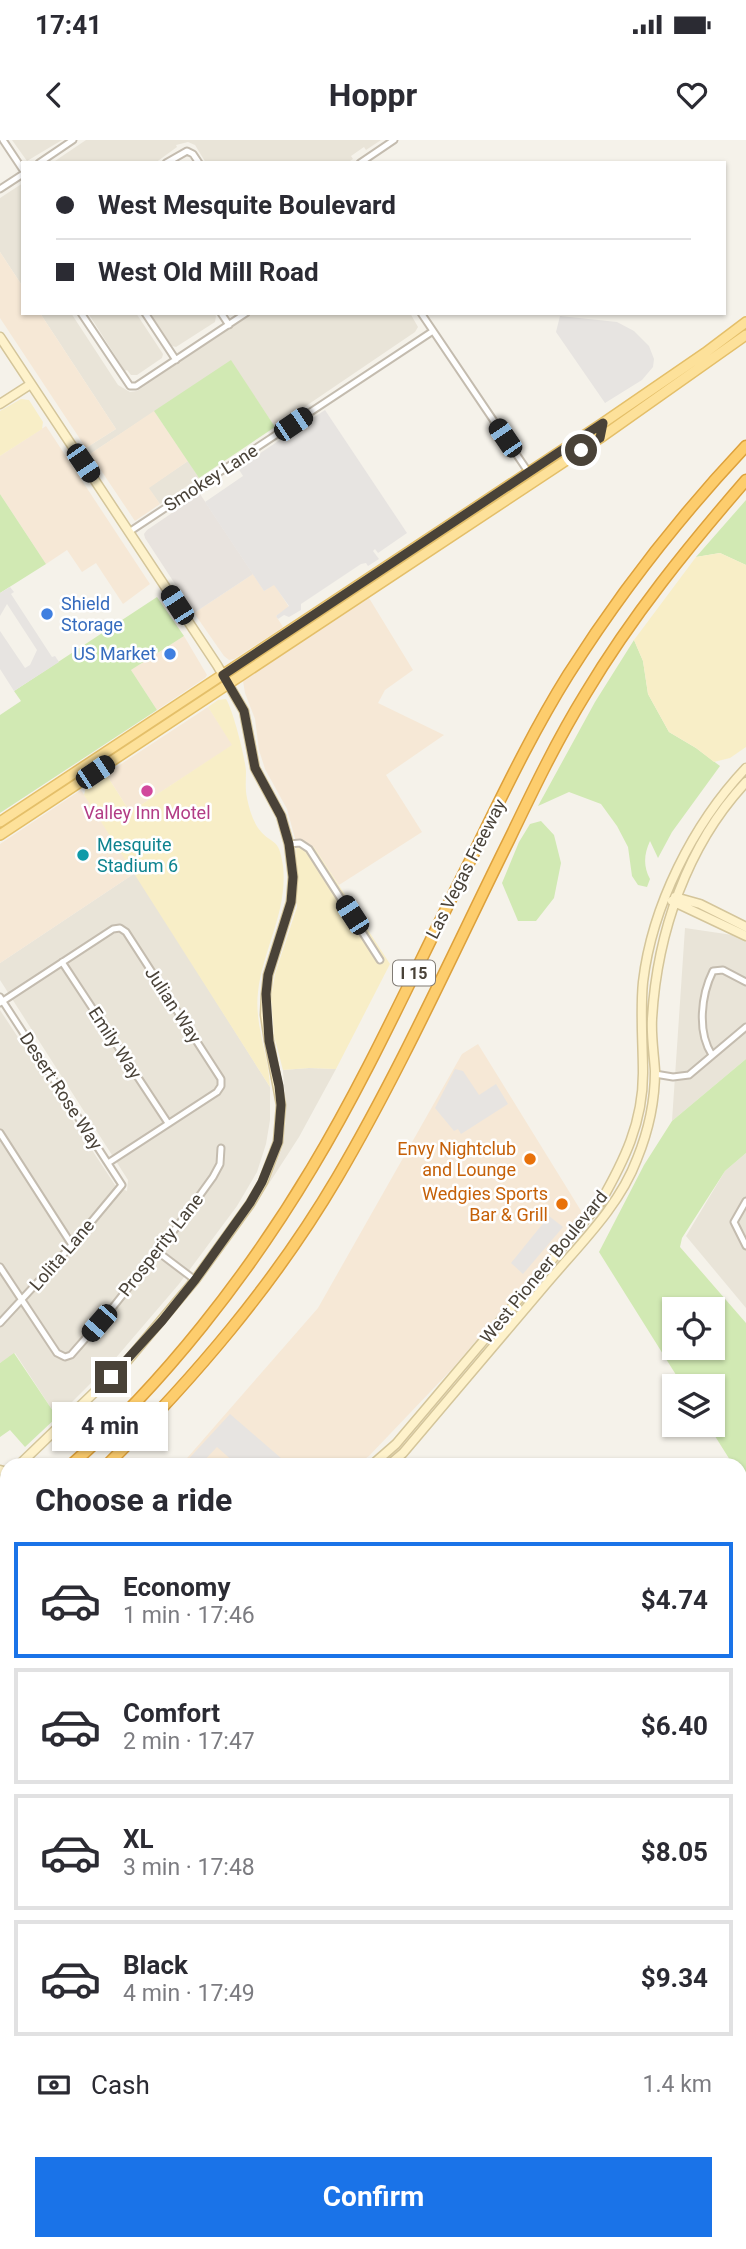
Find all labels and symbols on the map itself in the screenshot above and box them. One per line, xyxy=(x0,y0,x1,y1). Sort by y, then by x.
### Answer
car xyxy=(270,404,317,444)
car xyxy=(485,415,526,461)
route start xyxy=(565,434,597,466)
car xyxy=(63,440,104,486)
street label: Smokey Lane xyxy=(160,440,261,516)
car xyxy=(157,582,198,628)
place label: Shield Storage xyxy=(61,593,123,635)
marker: Shield Storage xyxy=(39,606,55,622)
place label: US Market xyxy=(73,643,156,664)
marker: US Market xyxy=(162,646,178,662)
car xyxy=(72,752,119,792)
marker: Valley Inn Motel xyxy=(139,783,155,799)
street label: Las Vegas Freeway xyxy=(421,795,510,942)
place label: Valley Inn Motel xyxy=(83,802,211,823)
place label: Mesquite Stadium 6 xyxy=(97,834,178,876)
marker: Mesquite Stadium 6 xyxy=(75,847,91,863)
car xyxy=(332,892,373,938)
road number: I 15 xyxy=(393,960,435,986)
street label: Julian Way xyxy=(141,963,206,1047)
street label: Emily Way xyxy=(84,1003,147,1083)
street label: Desert Rose Way xyxy=(16,1028,107,1154)
place label: Envy Nightclub and Lounge xyxy=(397,1138,516,1180)
marker: Envy Nightclub and Lounge xyxy=(522,1151,538,1167)
place label: Wedgies Sports Bar & Grill xyxy=(422,1183,548,1225)
street label: West Pioneer Boulevard xyxy=(476,1186,612,1347)
street label: Prosperity Lane xyxy=(114,1189,207,1300)
marker: Wedgies Sports Bar & Grill xyxy=(554,1196,570,1212)
street label: Lolita Lane xyxy=(25,1215,98,1295)
car xyxy=(78,1300,121,1346)
route end xyxy=(95,1361,127,1393)
callout: 4 min xyxy=(53,1402,169,1450)

